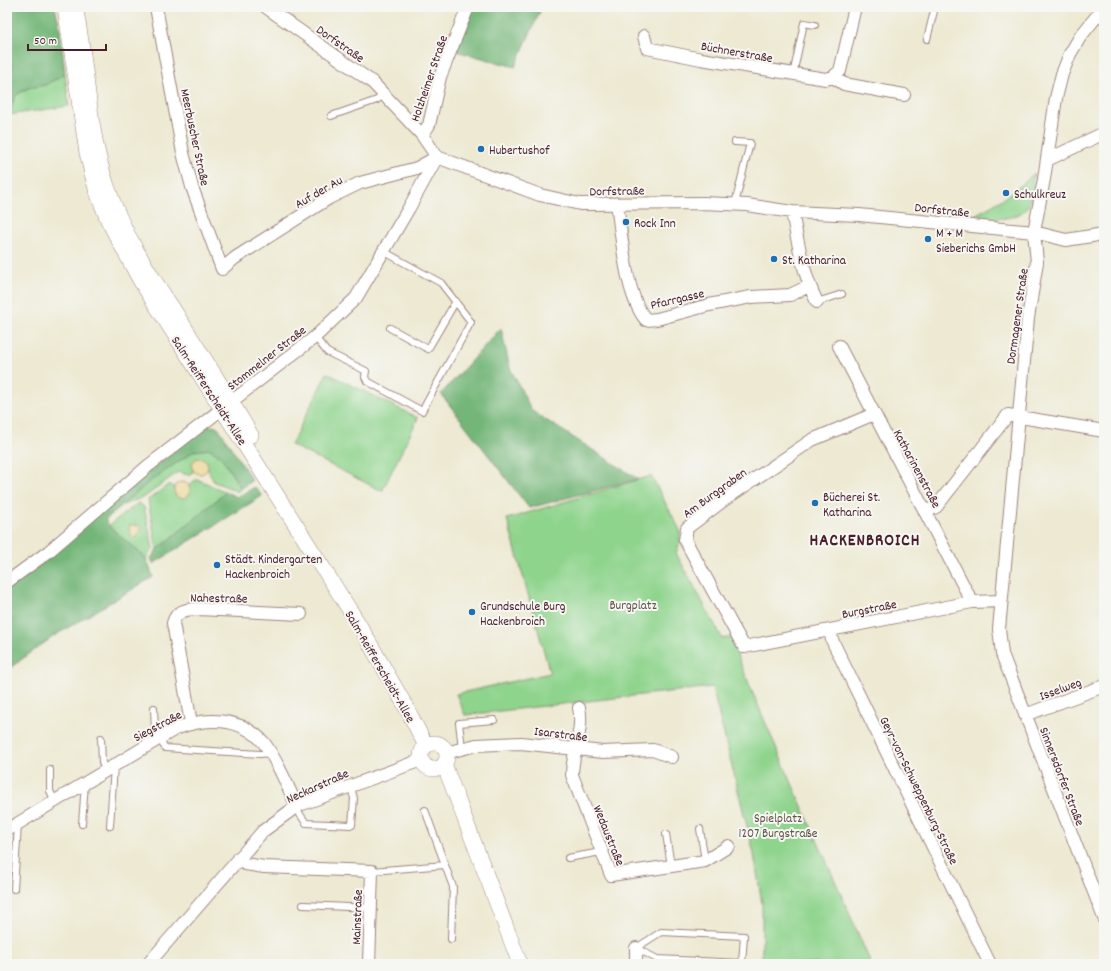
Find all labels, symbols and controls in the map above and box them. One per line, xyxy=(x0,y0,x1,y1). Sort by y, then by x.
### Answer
street label: Dorfstraße xyxy=(312,21,368,69)
scale bar xyxy=(28,26,106,52)
text: 50 m xyxy=(34,33,57,50)
street label: Holzheimer Straße xyxy=(407,33,454,125)
street label: Büchnerstraße xyxy=(699,38,774,69)
street label: Meerbuscher Straße xyxy=(174,87,213,188)
place label: Hubertushof xyxy=(489,142,550,161)
marker: Hubertushof xyxy=(476,144,486,154)
street label: Auf der Au xyxy=(292,172,347,215)
street label: Dorfstraße xyxy=(589,183,645,202)
place label: Schulkreuz xyxy=(1014,186,1066,205)
marker: Schulkreuz xyxy=(1001,188,1011,198)
street label: Dorfstraße xyxy=(913,199,970,224)
place label: Rock Inn xyxy=(634,215,676,234)
marker: Rock Inn xyxy=(621,217,631,227)
place label: M + M Sieberichs GmbH xyxy=(936,225,1016,259)
marker: M + M Sieberichs GmbH xyxy=(923,234,933,244)
place label: St. Katharina xyxy=(782,252,847,271)
marker: St. Katharina xyxy=(769,254,779,264)
street label: Dormagener Straße xyxy=(1002,267,1035,366)
street label: Pfarrgasse xyxy=(649,285,707,316)
street label: Stommelner Straße xyxy=(224,322,311,396)
street label: Salm-Reifferscheidt-Allee xyxy=(165,333,251,450)
street label: Katharinenstraße xyxy=(887,426,945,512)
street label: Am Burggraben xyxy=(679,464,751,524)
place label: Bücherei St. Katharina xyxy=(823,489,880,523)
marker: Bücherei St. Katharina xyxy=(810,498,820,508)
district label: HACKENBROICH xyxy=(810,530,920,554)
place label: Städt. Kindergarten Hackenbroich xyxy=(225,551,322,585)
marker: Städt. Kindergarten Hackenbroich xyxy=(212,560,222,570)
street label: Nahestraße xyxy=(190,590,248,610)
street label: Burgstraße xyxy=(840,596,899,625)
park label: Burgplatz xyxy=(609,597,657,616)
place label: Grundschule Burg Hackenbroich xyxy=(480,598,566,632)
marker: Grundschule Burg Hackenbroich xyxy=(467,607,477,617)
street label: Salm-Reifferscheidt-Allee xyxy=(339,608,419,727)
street label: Isselweg xyxy=(1037,674,1085,707)
street label: Siegstraße xyxy=(130,706,186,748)
street label: Geyr-von-Schweppenburg-Straße xyxy=(874,714,962,869)
street label: Isarstraße xyxy=(533,723,589,748)
street label: Sinnersdorfer Straße xyxy=(1033,725,1088,829)
street label: Neckarstraße xyxy=(284,765,353,810)
street label: Wedaustraße xyxy=(587,803,629,869)
park label: Spielplatz 1207 Burgstraße xyxy=(739,810,818,844)
street label: Mainstraße xyxy=(348,889,369,945)

